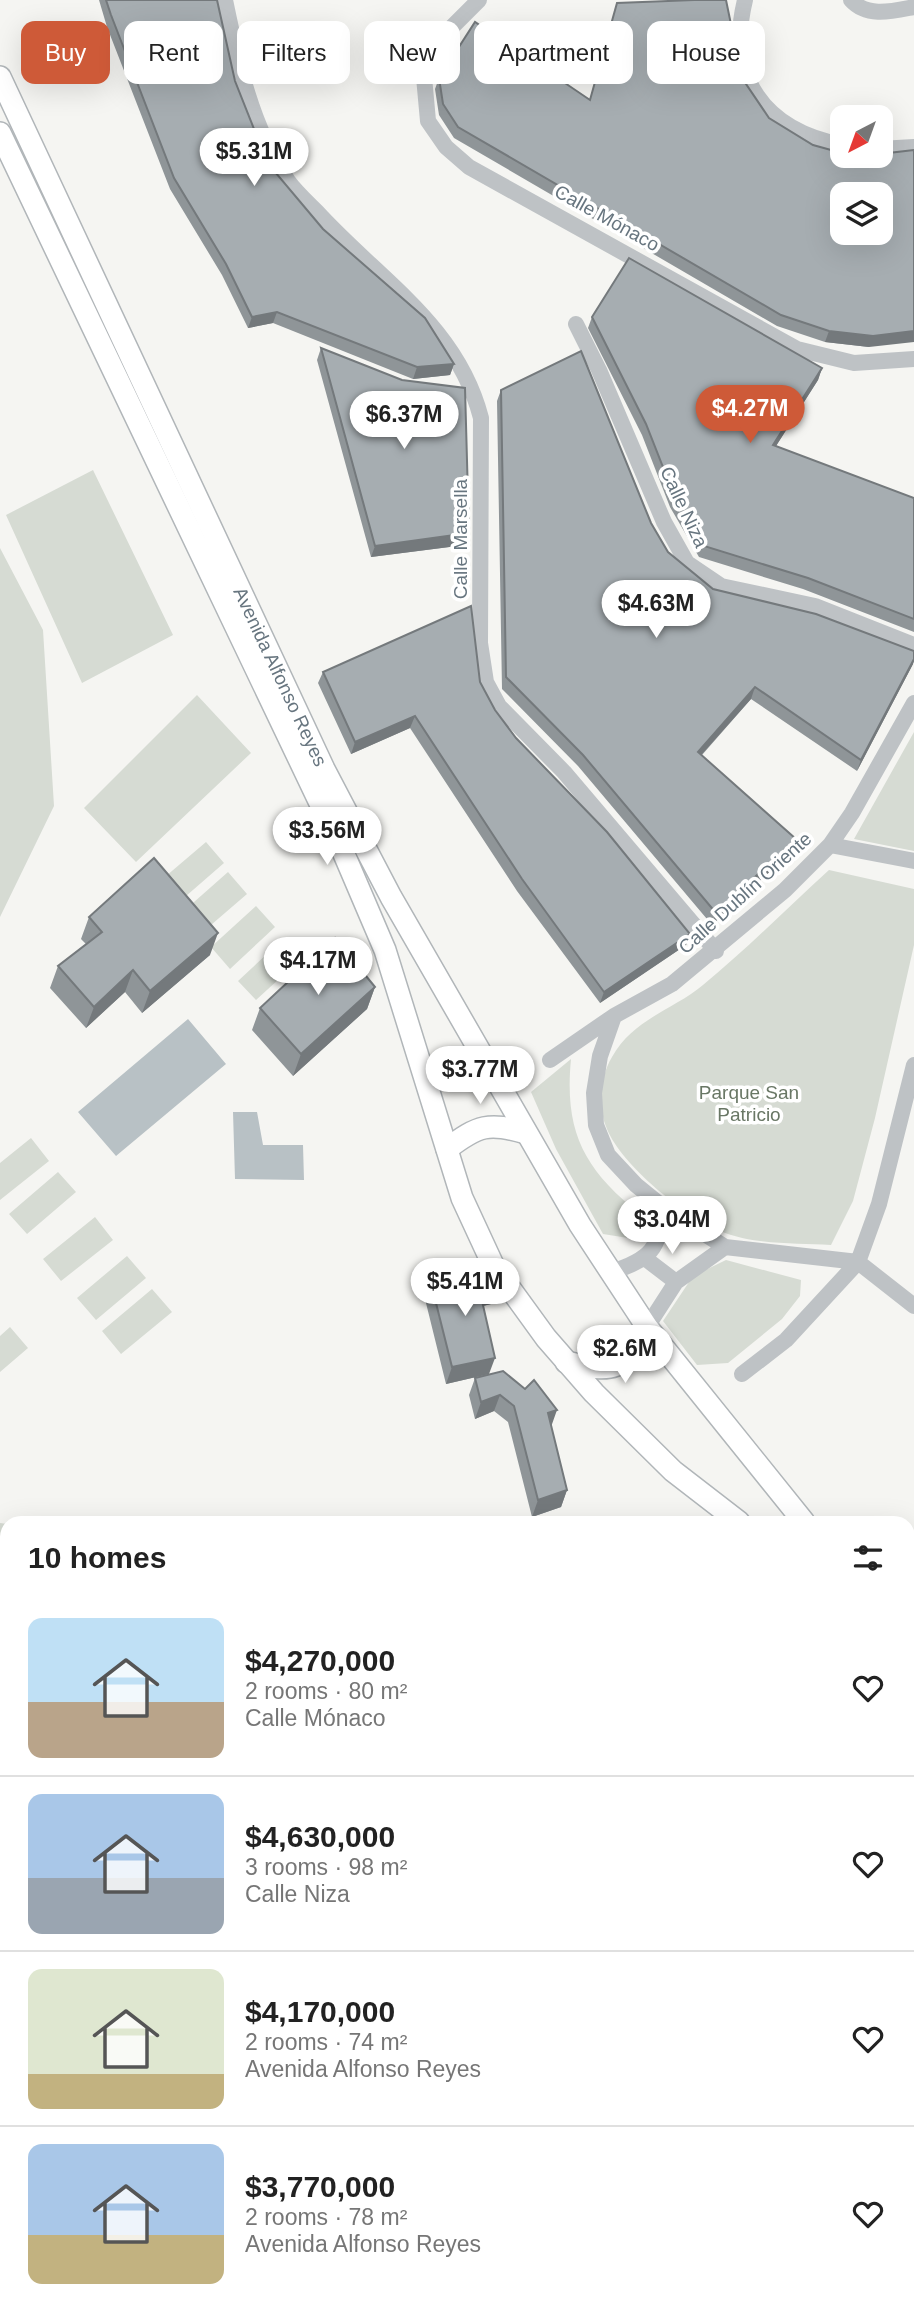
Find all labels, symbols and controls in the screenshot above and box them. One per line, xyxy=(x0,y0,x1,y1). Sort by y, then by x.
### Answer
chip: Buy xyxy=(21,21,110,84)
chip: Rent xyxy=(124,21,223,84)
chip: Filters xyxy=(237,21,350,84)
chip: New xyxy=(364,21,460,84)
chip: Apartment xyxy=(474,21,633,84)
chip: House xyxy=(647,21,765,84)
north arrow xyxy=(830,105,892,168)
map controls xyxy=(830,105,893,245)
pin: $5.31M xyxy=(197,128,311,188)
text: $5.31M xyxy=(216,138,292,164)
street label: Calle Mónaco xyxy=(551,181,663,255)
button: layers xyxy=(830,182,893,245)
pin: $4.27M xyxy=(693,386,807,445)
pin: $6.37M xyxy=(347,392,461,451)
text: $4.27M xyxy=(712,395,788,421)
text: $6.37M xyxy=(366,401,442,427)
street label: Calle Niza xyxy=(656,463,712,551)
street label: Calle Marsella xyxy=(450,478,471,599)
pin: $4.63M xyxy=(599,580,713,640)
street label: Avenida Alfonso Reyes xyxy=(230,584,332,769)
text: $4.63M xyxy=(618,590,694,616)
pin: $3.56M xyxy=(270,808,384,867)
text: $3.56M xyxy=(289,817,365,843)
street label: Calle Dublín Oriente xyxy=(674,828,816,958)
pin: $4.17M xyxy=(261,937,375,997)
text: $4.17M xyxy=(280,947,356,973)
pin: $3.77M xyxy=(423,1046,537,1106)
text: $3.77M xyxy=(442,1056,518,1082)
park label: Parque San Patricio xyxy=(699,1082,799,1125)
pin: $3.04M xyxy=(615,1196,729,1256)
text: $3.04M xyxy=(634,1206,710,1232)
pin: $5.41M xyxy=(408,1258,522,1318)
text: $5.41M xyxy=(427,1268,503,1294)
pin: $2.6M xyxy=(576,1326,674,1385)
text: $2.6M xyxy=(593,1335,657,1361)
icon: filters xyxy=(849,1539,887,1577)
text: 10 homes xyxy=(28,1541,166,1574)
text: $4,270,000 xyxy=(245,1644,395,1677)
icon: home xyxy=(84,1646,168,1730)
icon: heart xyxy=(849,1669,887,1707)
text: 2 rooms · 80 m² xyxy=(245,1678,407,1704)
text: Calle Mónaco xyxy=(245,1705,386,1731)
text: $4,630,000 xyxy=(245,1820,395,1853)
icon: home xyxy=(84,1822,168,1906)
icon: heart xyxy=(849,1845,887,1883)
text: 3 rooms · 98 m² xyxy=(245,1854,407,1880)
text: Calle Niza xyxy=(245,1881,350,1907)
text: $4,170,000 xyxy=(245,1995,395,2028)
icon: home xyxy=(84,1997,168,2081)
icon: heart xyxy=(849,2020,887,2058)
text: 2 rooms · 74 m² xyxy=(245,2029,407,2055)
text: Avenida Alfonso Reyes xyxy=(245,2056,481,2082)
text: $3,770,000 xyxy=(245,2170,395,2203)
icon: home xyxy=(84,2172,168,2256)
icon: heart xyxy=(849,2195,887,2233)
text: 2 rooms · 78 m² xyxy=(245,2204,407,2230)
text: Avenida Alfonso Reyes xyxy=(245,2231,481,2257)

